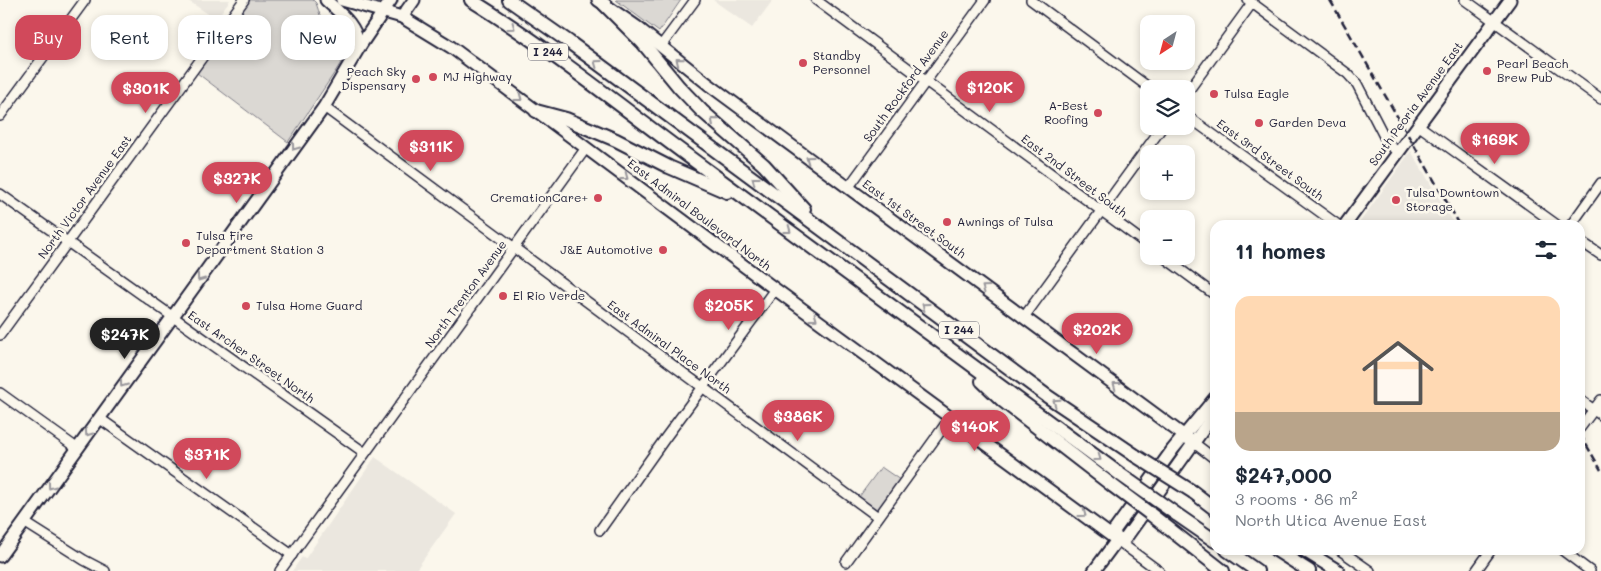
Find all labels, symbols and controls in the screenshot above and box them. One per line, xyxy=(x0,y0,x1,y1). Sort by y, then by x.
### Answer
chip: Buy xyxy=(15,15,81,60)
chip: Rent xyxy=(91,15,168,60)
chip: Filters xyxy=(178,15,271,60)
chip: New xyxy=(281,15,355,60)
north arrow xyxy=(1140,15,1195,70)
map controls xyxy=(1140,15,1195,265)
one-way arrow xyxy=(506,21,515,29)
street label: South Rockford Avenue xyxy=(859,26,951,145)
street label: South Peoria Avenue East xyxy=(1365,38,1466,169)
road number: I 244 xyxy=(528,44,568,61)
place label: Standby Personnel xyxy=(813,47,870,77)
place label: Pearl Beach Brew Pub xyxy=(1497,55,1569,85)
marker: Standby Personnel xyxy=(797,57,809,69)
one-way arrow xyxy=(676,58,685,66)
one-way arrow xyxy=(593,60,603,69)
place label: Peach Sky Dispensary xyxy=(341,63,406,93)
marker: Pearl Beach Brew Pub xyxy=(1481,65,1493,77)
place label: MJ Highway xyxy=(443,68,512,84)
pin: $120K xyxy=(955,70,1025,113)
marker: MJ Highway xyxy=(427,71,439,83)
pin: $301K xyxy=(111,72,181,114)
marker: Peach Sky Dispensary xyxy=(410,73,422,85)
text: $120K xyxy=(967,76,1013,97)
text: $301K xyxy=(122,77,170,98)
button: layers xyxy=(1140,80,1195,135)
place label: Tulsa Eagle xyxy=(1224,85,1289,101)
marker: Tulsa Eagle xyxy=(1208,88,1220,100)
one-way arrow xyxy=(513,92,523,101)
place label: A-Best Roofing xyxy=(1044,97,1088,127)
marker: A-Best Roofing xyxy=(1092,107,1104,119)
place label: Garden Deva xyxy=(1269,114,1346,130)
street label: East 3rd Street South xyxy=(1214,115,1327,204)
marker: Garden Deva xyxy=(1253,117,1265,129)
one-way arrow xyxy=(711,119,720,127)
pin: $169K xyxy=(1460,122,1530,165)
text: $169K xyxy=(1472,128,1518,149)
pin: $311K xyxy=(396,130,466,172)
street label: East 2nd Street South xyxy=(1018,130,1131,220)
street label: North Victor Avenue East xyxy=(34,131,135,262)
text: $311K xyxy=(409,135,453,156)
one-way arrow xyxy=(292,141,301,151)
button: + xyxy=(1140,145,1195,200)
street label: East Admiral Boulevard North xyxy=(625,155,775,274)
one-way arrow xyxy=(805,156,815,165)
pin: $327K xyxy=(202,162,272,204)
text: $327K xyxy=(213,167,261,188)
one-way arrow xyxy=(619,172,628,180)
street label: East 1st Street South xyxy=(860,175,970,261)
one-way arrow xyxy=(751,177,761,186)
place label: Tulsa Downtown Storage xyxy=(1406,184,1499,214)
place label: CremationCare+ xyxy=(490,189,588,205)
marker: CremationCare+ xyxy=(592,192,604,204)
marker: Tulsa Downtown Storage xyxy=(1390,194,1402,206)
button: − xyxy=(1140,210,1195,265)
place label: Awnings of Tulsa xyxy=(957,213,1053,229)
marker: Awnings of Tulsa xyxy=(941,216,953,228)
one-way arrow xyxy=(782,224,792,233)
place label: Tulsa Fire Department Station 3 xyxy=(196,227,324,257)
street label: North Trenton Avenue xyxy=(421,236,510,350)
icon: filters xyxy=(1532,236,1560,264)
marker: Tulsa Fire Department Station 3 xyxy=(180,237,192,249)
text: 11 homes xyxy=(1235,237,1326,264)
place label: J&E Automotive xyxy=(560,241,653,257)
marker: J&E Automotive xyxy=(657,244,669,256)
one-way arrow xyxy=(197,272,206,282)
one-way arrow xyxy=(982,286,991,294)
place label: El Rio Verde xyxy=(513,287,585,303)
pin: $205K xyxy=(694,288,764,331)
marker: El Rio Verde xyxy=(497,290,509,302)
text: $205K xyxy=(705,294,754,315)
street label: East Admiral Place North xyxy=(605,296,735,397)
place label: Tulsa Home Guard xyxy=(256,297,363,313)
marker: Tulsa Home Guard xyxy=(240,300,252,312)
one-way arrow xyxy=(921,303,931,312)
street label: East Archer Street North xyxy=(185,306,318,406)
one-way arrow xyxy=(809,311,818,321)
pin: $202K xyxy=(1062,312,1132,355)
pin: $247K xyxy=(90,318,160,360)
text: $202K xyxy=(1073,318,1121,339)
road number: I 244 xyxy=(939,322,979,338)
text: $247K xyxy=(101,323,149,344)
icon: home xyxy=(1353,328,1443,418)
one-way arrow xyxy=(121,378,129,387)
one-way arrow xyxy=(1112,382,1121,392)
one-way arrow xyxy=(1052,399,1062,408)
pin: $386K xyxy=(763,400,833,442)
text: $386K xyxy=(773,405,823,426)
pin: $140K xyxy=(940,410,1010,452)
text: $140K xyxy=(951,415,999,436)
one-way arrow xyxy=(85,428,94,437)
pin: $371K xyxy=(172,438,242,480)
text: $371K xyxy=(184,443,230,464)
one-way arrow xyxy=(1092,453,1101,461)
text: $247,000 xyxy=(1235,461,1332,488)
one-way arrow xyxy=(48,480,57,489)
text: 3 rooms · 86 m² xyxy=(1235,488,1358,509)
one-way arrow xyxy=(1077,509,1086,517)
text: North Utica Avenue East xyxy=(1235,509,1427,530)

